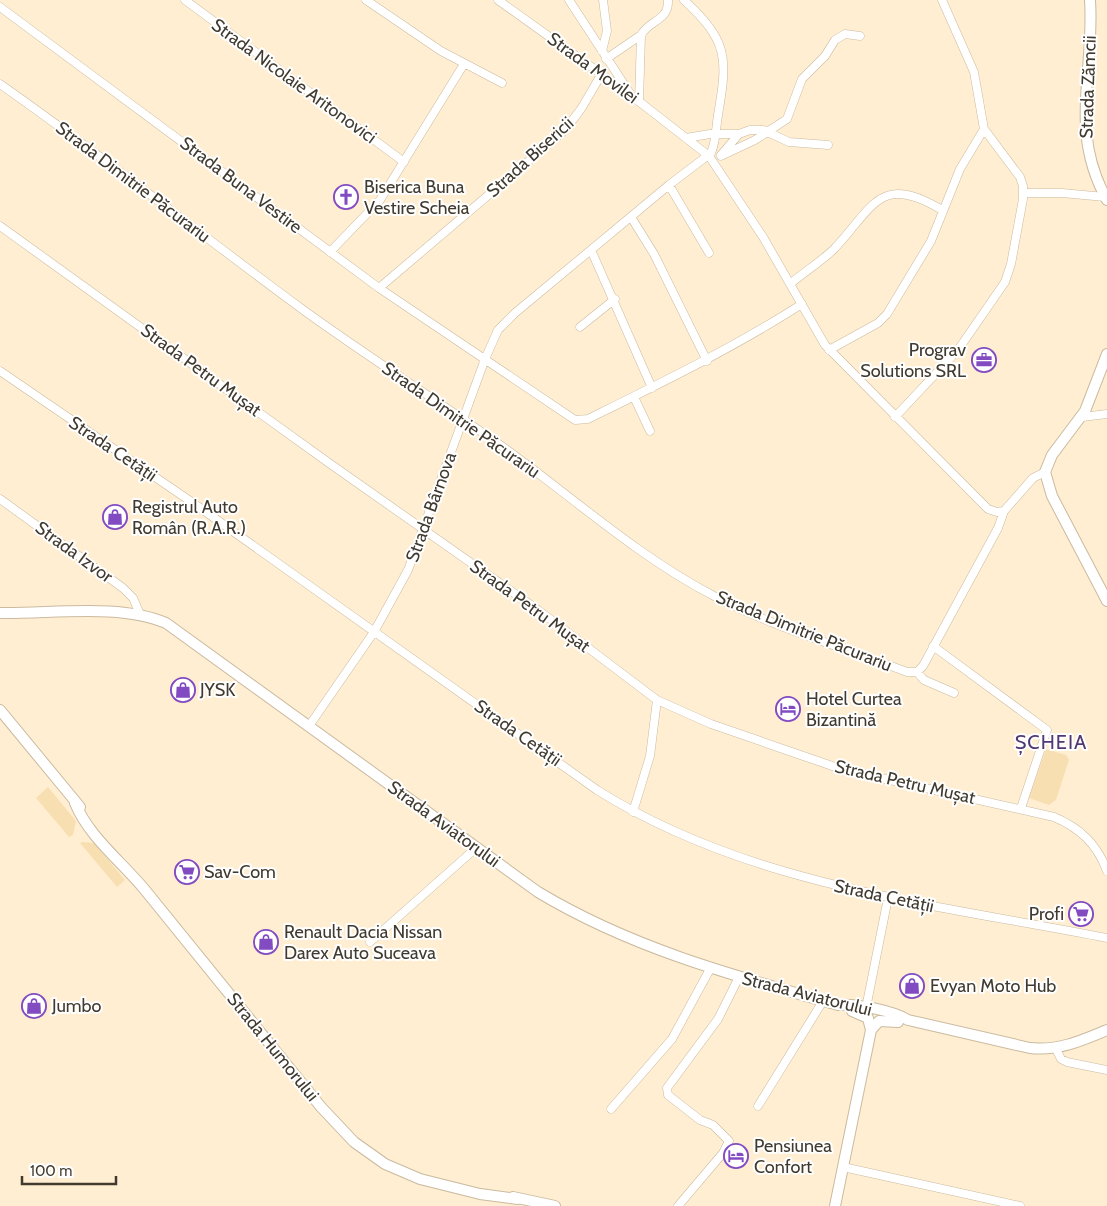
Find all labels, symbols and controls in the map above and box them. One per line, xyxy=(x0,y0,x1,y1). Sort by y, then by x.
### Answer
street label: Strada Nicolaie Aritonovici xyxy=(207,14,381,148)
street label: Strada Movilei xyxy=(543,28,643,108)
street label: Strada Zămcii xyxy=(1075,35,1101,139)
street label: Strada Bisericii xyxy=(482,112,578,202)
street label: Strada Dimitrie Păcurariu xyxy=(51,117,215,247)
street label: Strada Buna Vestire xyxy=(176,132,306,238)
place label: Biserica Buna Vestire Scheia xyxy=(364,176,470,219)
church icon: Biserica Buna Vestire Scheia xyxy=(333,184,359,210)
street label: Strada Petru Mușat xyxy=(136,319,266,422)
place label: Prograv Solutions SRL xyxy=(860,339,966,382)
office icon: Prograv Solutions SRL xyxy=(971,347,997,373)
street label: Strada Dimitrie Păcurariu xyxy=(378,357,544,483)
street label: Strada Cetății xyxy=(64,411,161,487)
street label: Strada Bârnova xyxy=(401,449,461,565)
place label: Registrul Auto Român (R.A.R.) xyxy=(132,496,246,539)
shop icon: Registrul Auto Român (R.A.R.) xyxy=(102,504,128,530)
street label: Strada Izvor xyxy=(31,517,117,588)
street label: Strada Petru Mușat xyxy=(465,555,595,658)
street label: Strada Dimitrie Păcurariu xyxy=(713,586,895,676)
shop icon: JYSK xyxy=(170,677,196,703)
place label: JYSK xyxy=(199,679,236,701)
place label: Hotel Curtea Bizantină xyxy=(806,688,902,731)
street label: Strada Cetății xyxy=(469,695,566,772)
hotel icon: Hotel Curtea Bizantină xyxy=(775,696,801,722)
district label: ȘCHEIA xyxy=(1015,730,1087,755)
street label: Strada Petru Mușat xyxy=(832,755,977,810)
street label: Strada Aviatorului xyxy=(384,776,504,872)
supermarket icon: Sav-Com xyxy=(174,859,200,885)
place label: Sav-Com xyxy=(204,861,276,883)
street label: Strada Cetății xyxy=(832,875,936,918)
supermarket icon: Profi xyxy=(1068,901,1094,927)
place label: Profi xyxy=(1029,903,1064,925)
place label: Renault Dacia Nissan Darex Auto Suceava xyxy=(284,921,442,964)
shop icon: Renault Dacia Nissan Darex Auto Suceava xyxy=(253,929,279,955)
street label: Strada Aviatorului xyxy=(740,967,874,1021)
shop icon: Evyan Moto Hub xyxy=(899,973,925,999)
place label: Evyan Moto Hub xyxy=(930,975,1056,997)
street label: Strada Humorului xyxy=(222,988,324,1106)
shop icon: Jumbo xyxy=(21,993,47,1019)
place label: Jumbo xyxy=(51,995,102,1017)
place label: Pensiunea Confort xyxy=(754,1135,832,1178)
hotel icon: Pensiunea Confort xyxy=(723,1143,749,1169)
scale bar xyxy=(22,1154,116,1186)
text: 100 m xyxy=(30,1162,72,1180)

